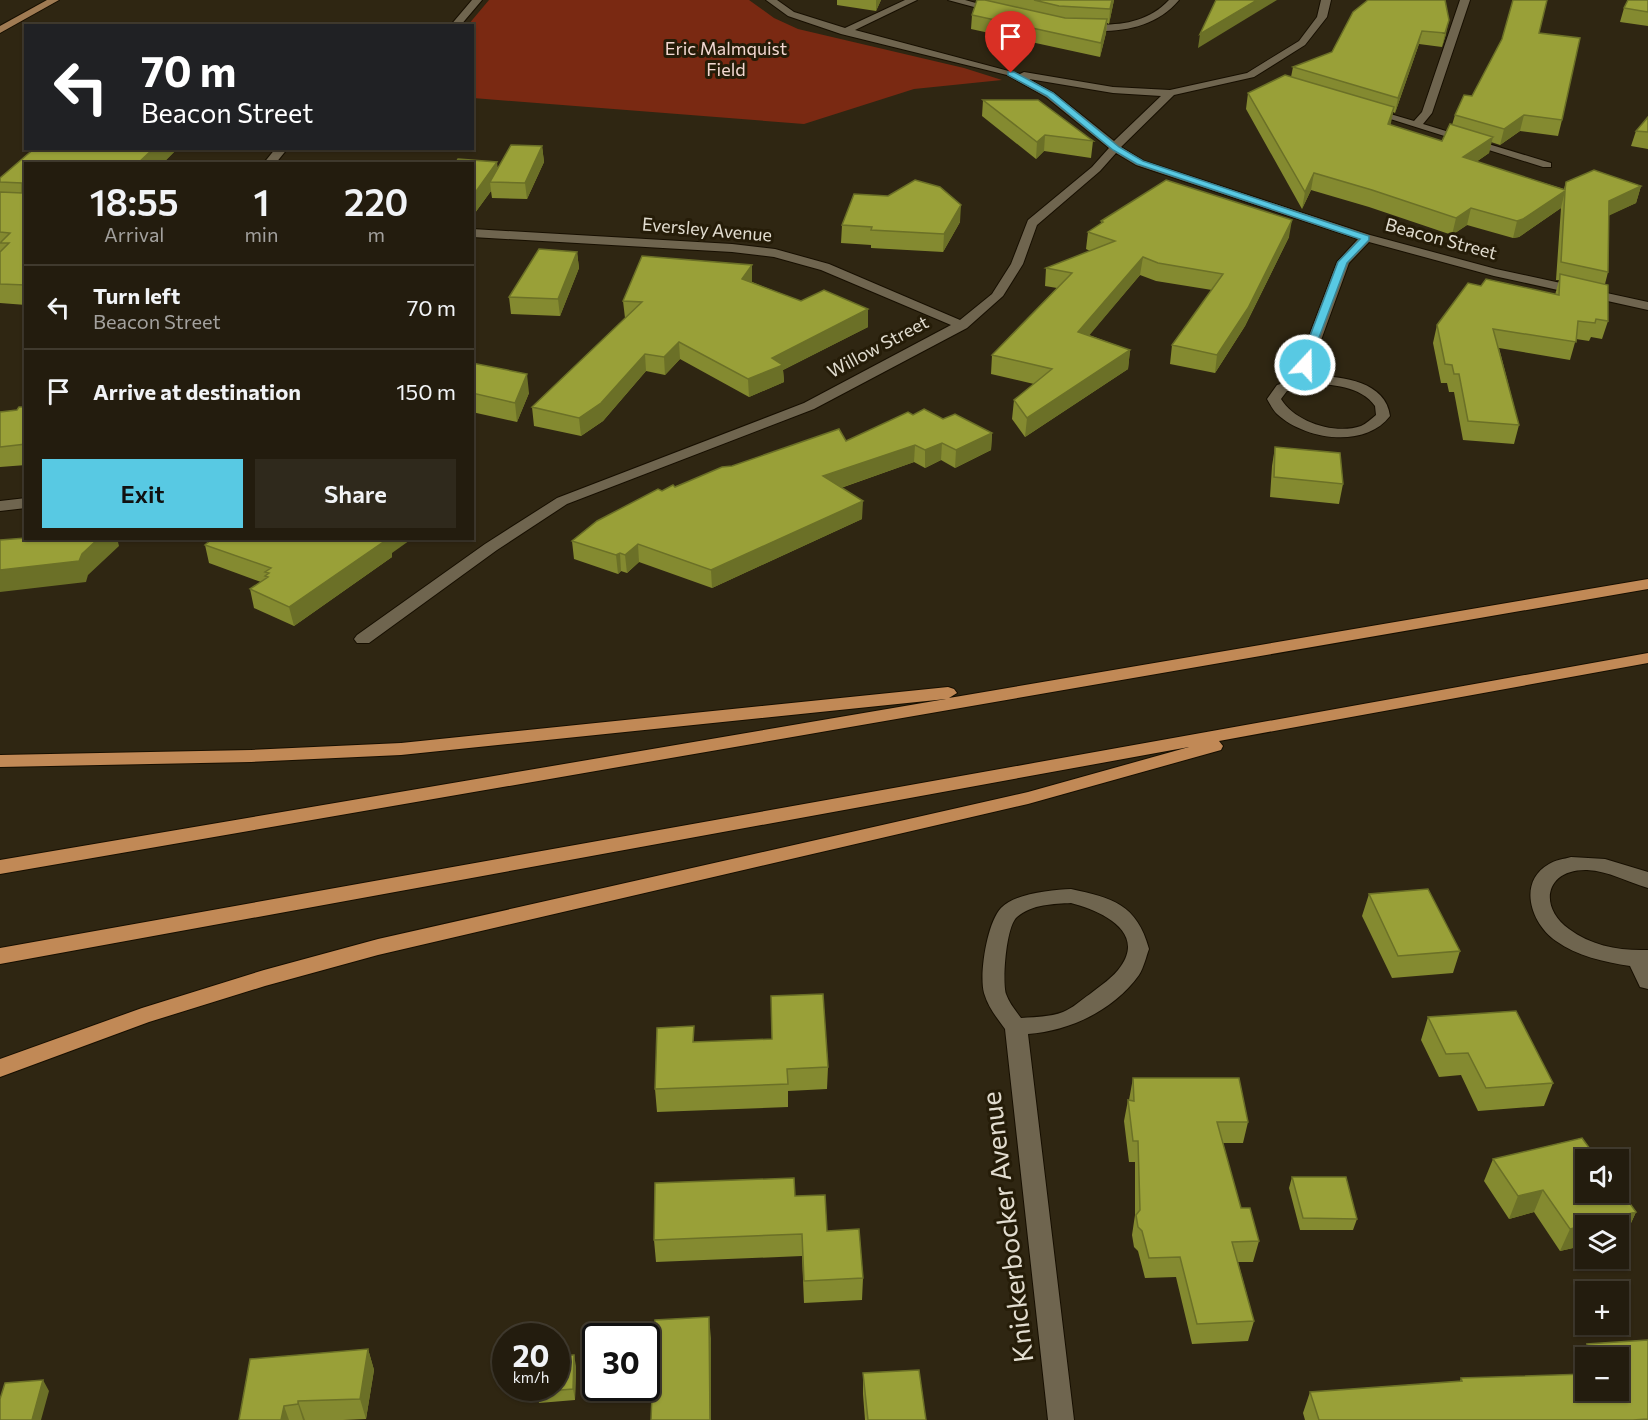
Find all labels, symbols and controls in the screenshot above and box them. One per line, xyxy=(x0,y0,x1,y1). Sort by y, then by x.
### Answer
pin xyxy=(985,11,1036,73)
icon: arrive xyxy=(994,20,1027,53)
park label: Eric Malmquist Field xyxy=(665,37,787,80)
text: 70 m xyxy=(141,44,236,96)
icon: left xyxy=(42,48,120,126)
text: Beacon Street xyxy=(141,96,313,129)
text: 18:55 xyxy=(90,179,179,223)
text: 1 xyxy=(253,179,269,223)
text: 220 xyxy=(344,179,408,223)
street label: Eversley Avenue xyxy=(641,212,773,246)
street label: Beacon Street xyxy=(1383,213,1500,264)
text: Arrival xyxy=(104,222,164,246)
text: min xyxy=(244,222,278,246)
text: m xyxy=(367,222,385,246)
text: Turn left xyxy=(93,282,180,309)
icon: left xyxy=(42,291,75,324)
text: 70 m xyxy=(407,294,456,321)
text: Beacon Street xyxy=(93,309,221,333)
street label: Willow Street xyxy=(823,310,932,382)
position arrow xyxy=(1273,333,1337,397)
icon: arrive xyxy=(42,375,75,408)
text: Arrive at destination xyxy=(93,378,301,405)
text: 150 m xyxy=(396,378,456,405)
button: Exit xyxy=(42,459,243,528)
button: Share xyxy=(255,459,456,528)
street label: Knickerbocker Avenue xyxy=(974,1090,1039,1364)
map controls xyxy=(1575,1149,1629,1401)
button: sound xyxy=(1575,1149,1629,1203)
button: layers xyxy=(1575,1215,1629,1269)
button: + xyxy=(1575,1281,1629,1335)
speed limit sign: 30 xyxy=(582,1323,660,1401)
text: 20 xyxy=(513,1336,549,1373)
button: − xyxy=(1575,1347,1629,1401)
text: km/h xyxy=(513,1368,549,1386)

